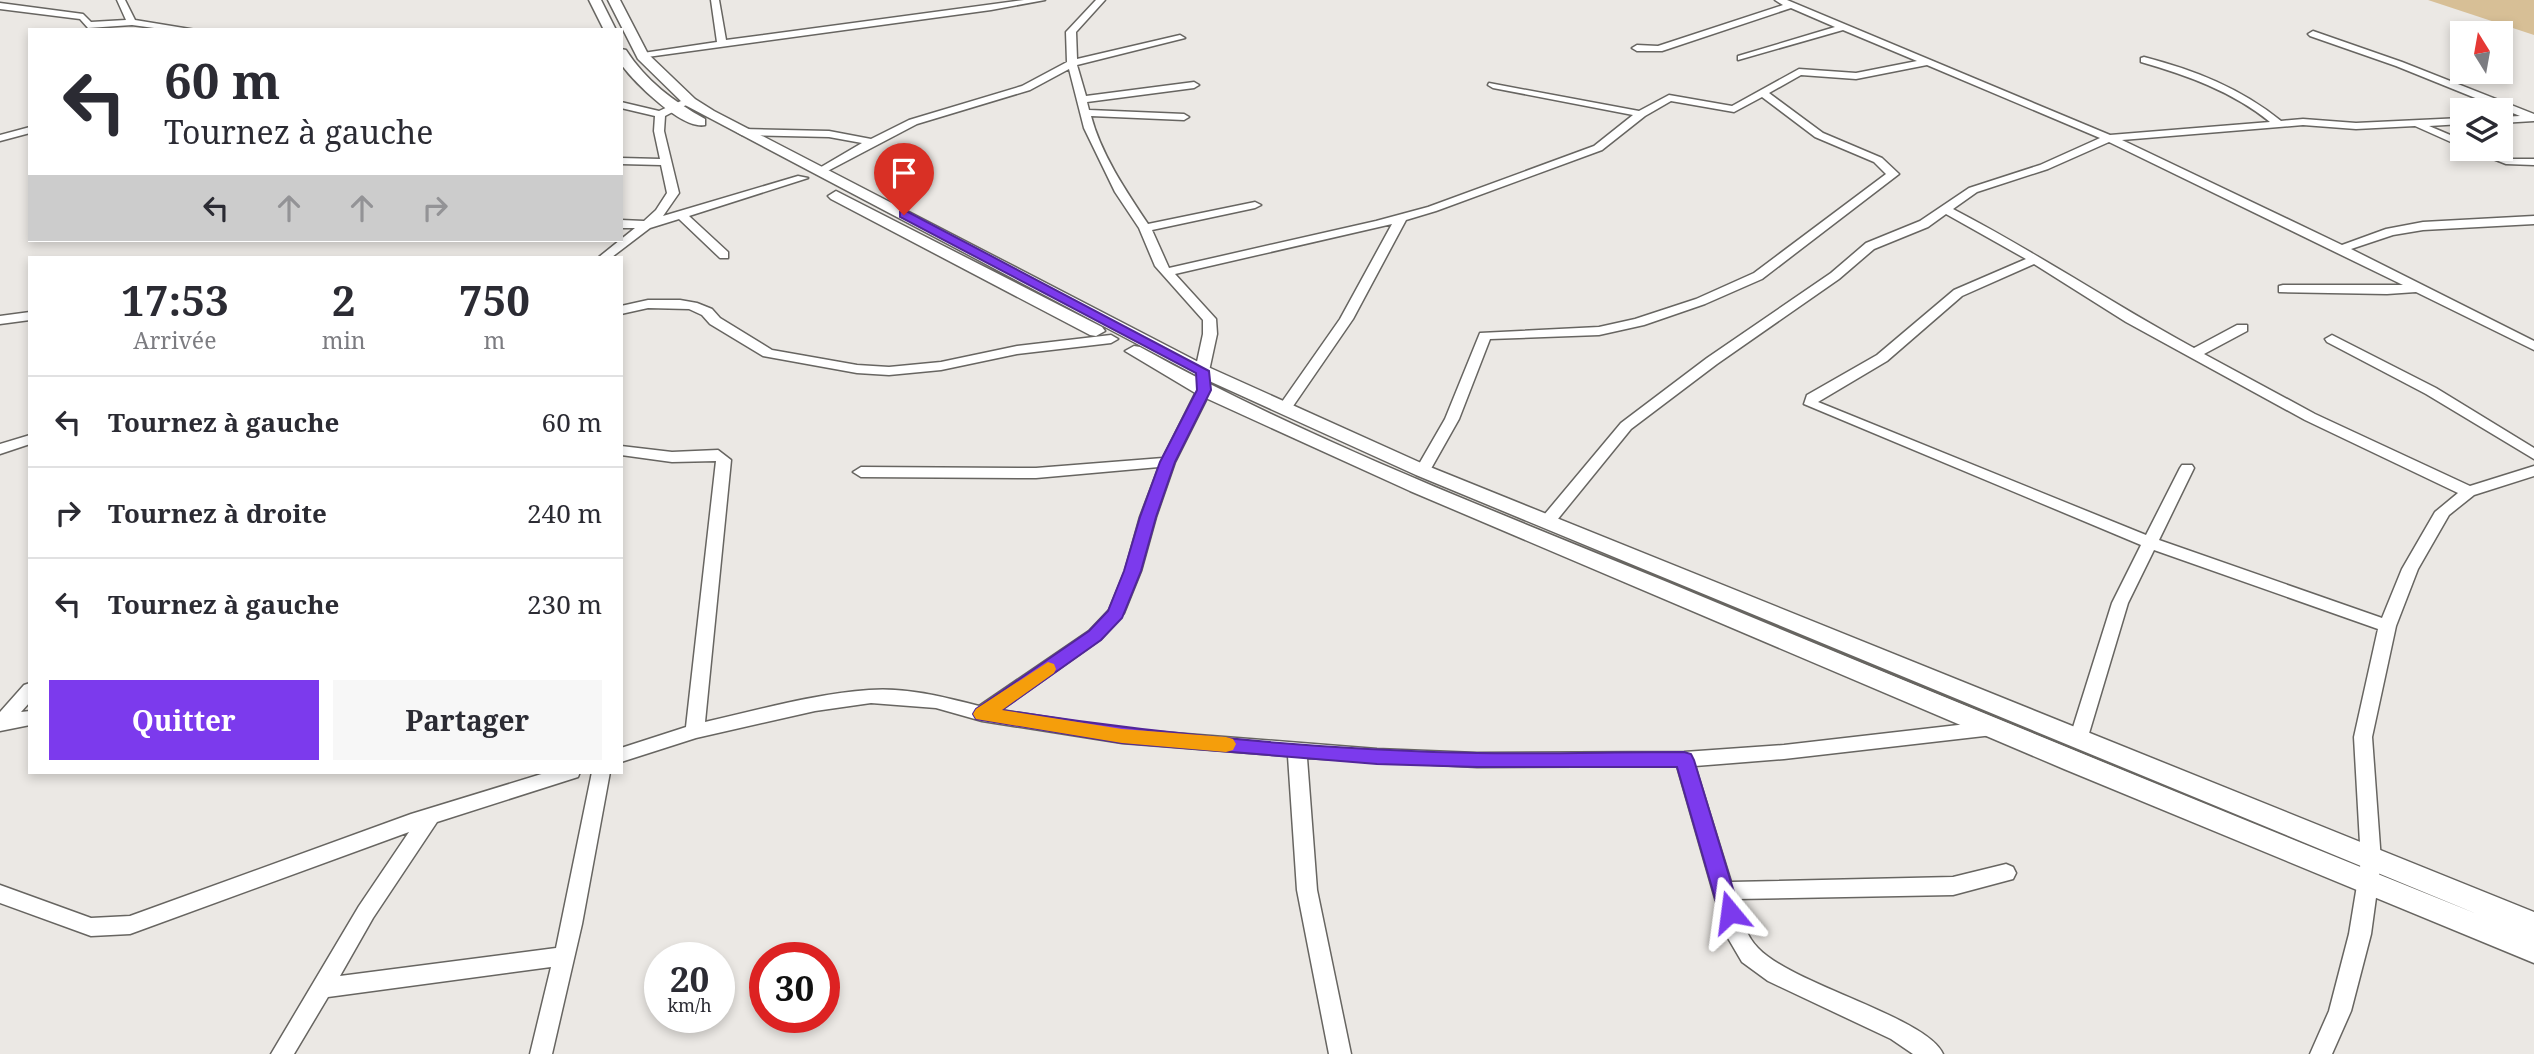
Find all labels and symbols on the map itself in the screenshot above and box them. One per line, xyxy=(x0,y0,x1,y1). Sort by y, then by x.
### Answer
north arrow xyxy=(2450,21,2513,84)
pin xyxy=(874,143,934,215)
position arrow xyxy=(1693,875,1767,949)
speed limit sign: 30 xyxy=(749,942,840,1033)

